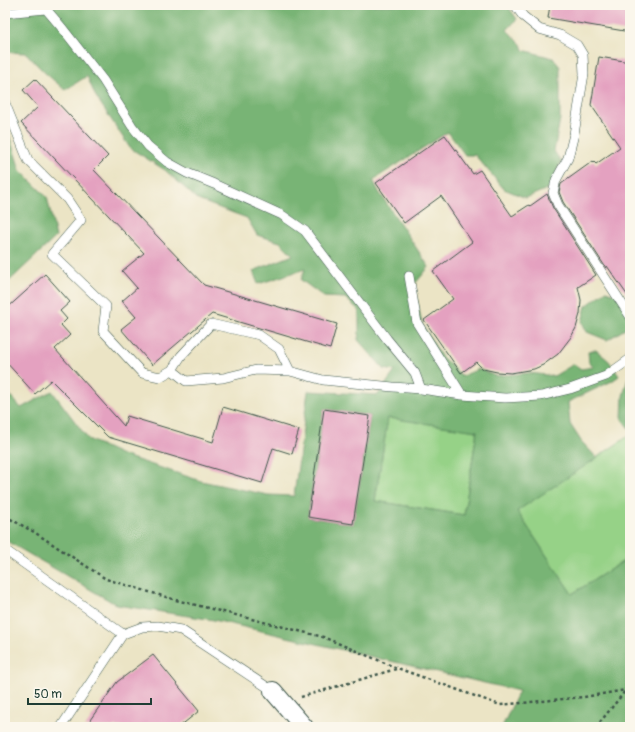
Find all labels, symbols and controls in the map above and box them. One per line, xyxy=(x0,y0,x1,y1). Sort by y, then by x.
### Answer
scale bar xyxy=(28,680,151,706)
text: 50 m xyxy=(34,687,62,702)

